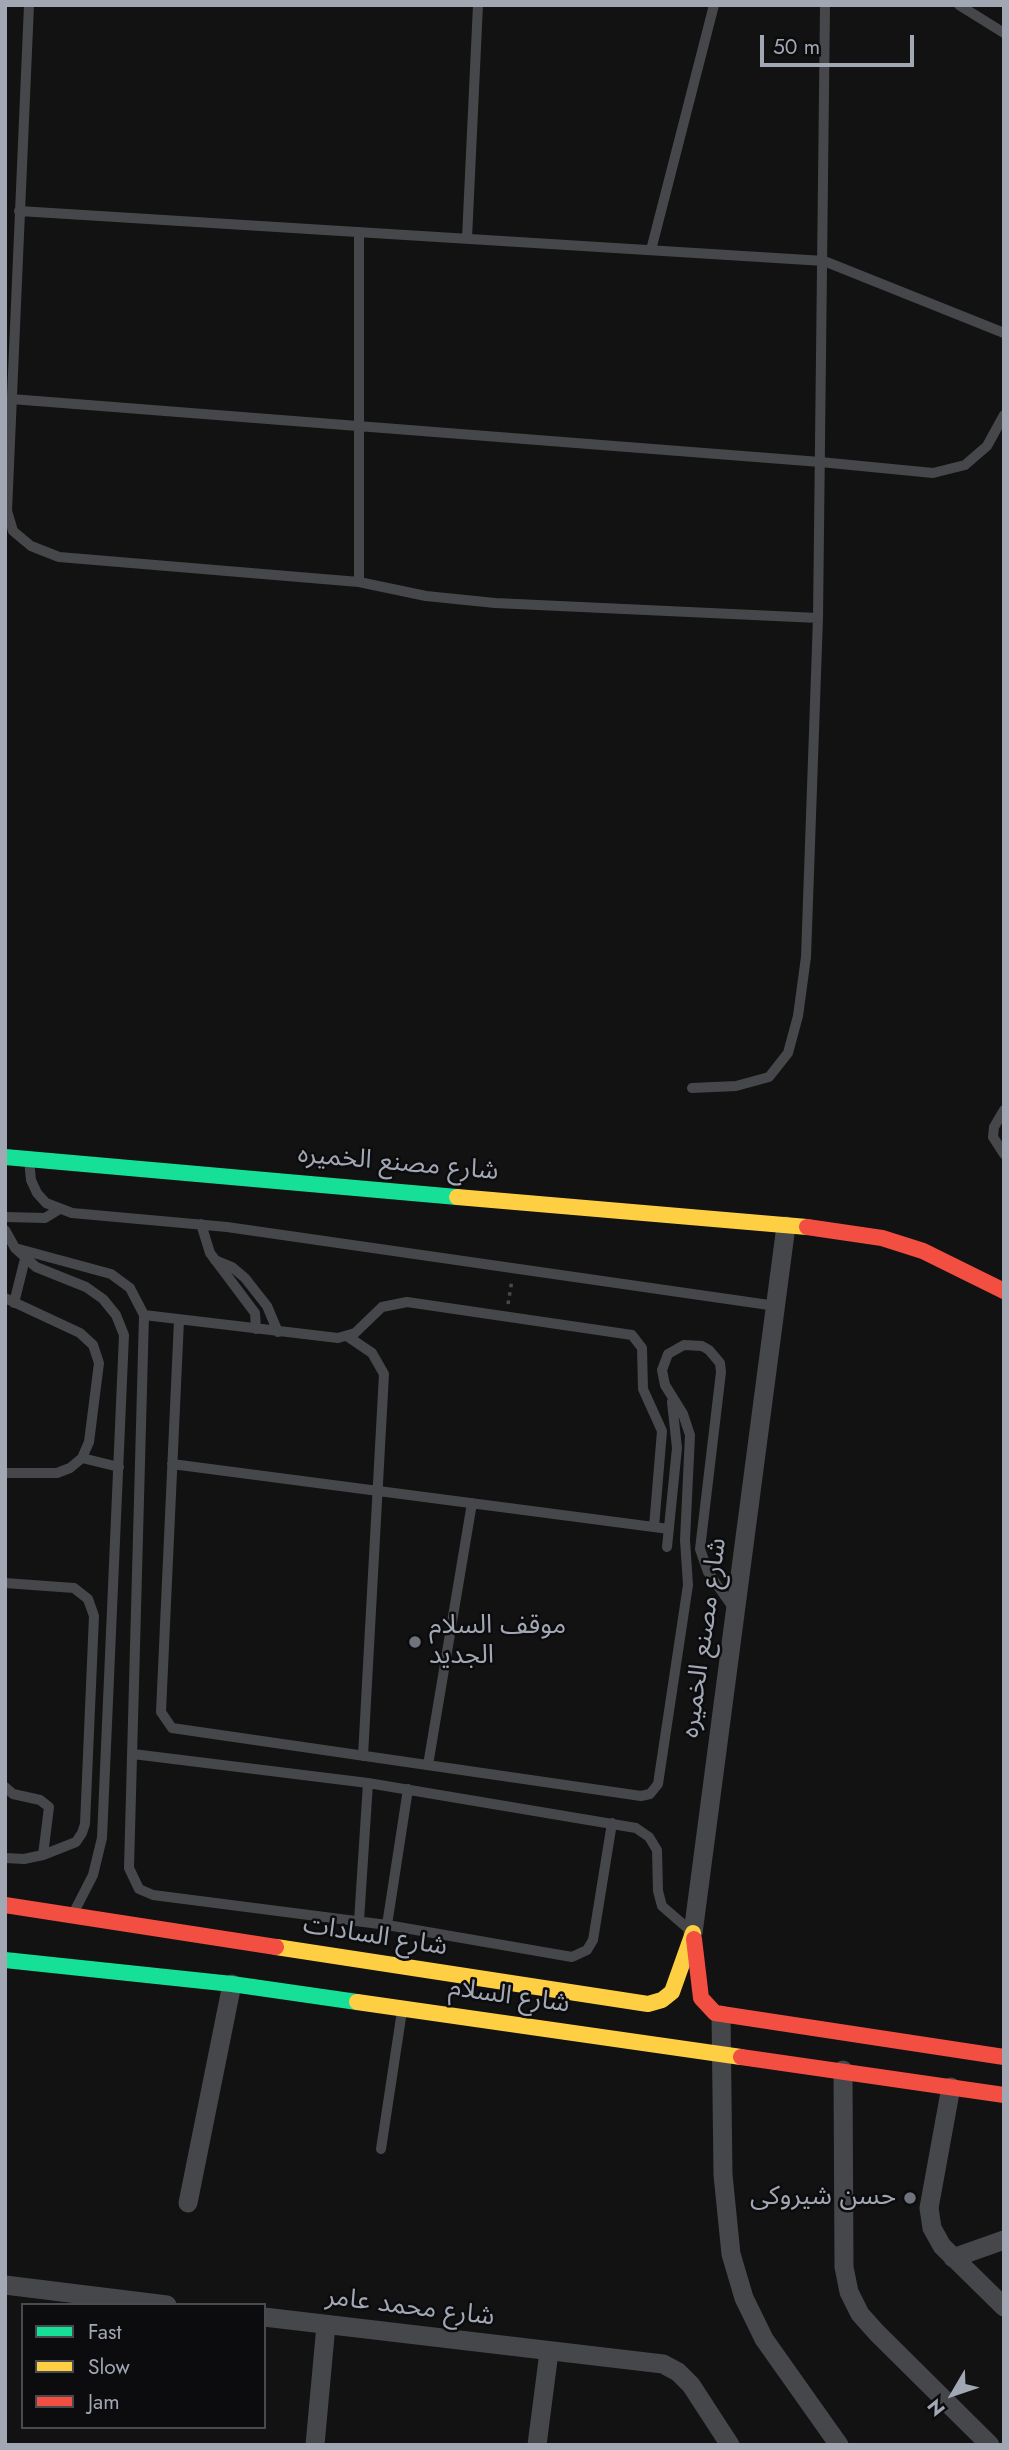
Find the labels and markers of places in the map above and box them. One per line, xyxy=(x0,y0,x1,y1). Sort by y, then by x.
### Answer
place label: موقف السلام الجديد xyxy=(429,1611,566,1672)
marker: موقف السلام الجديد xyxy=(407,1634,423,1650)
place label: حسن شيروكى xyxy=(750,2182,896,2214)
marker: حسن شيروكى xyxy=(902,2190,918,2206)

